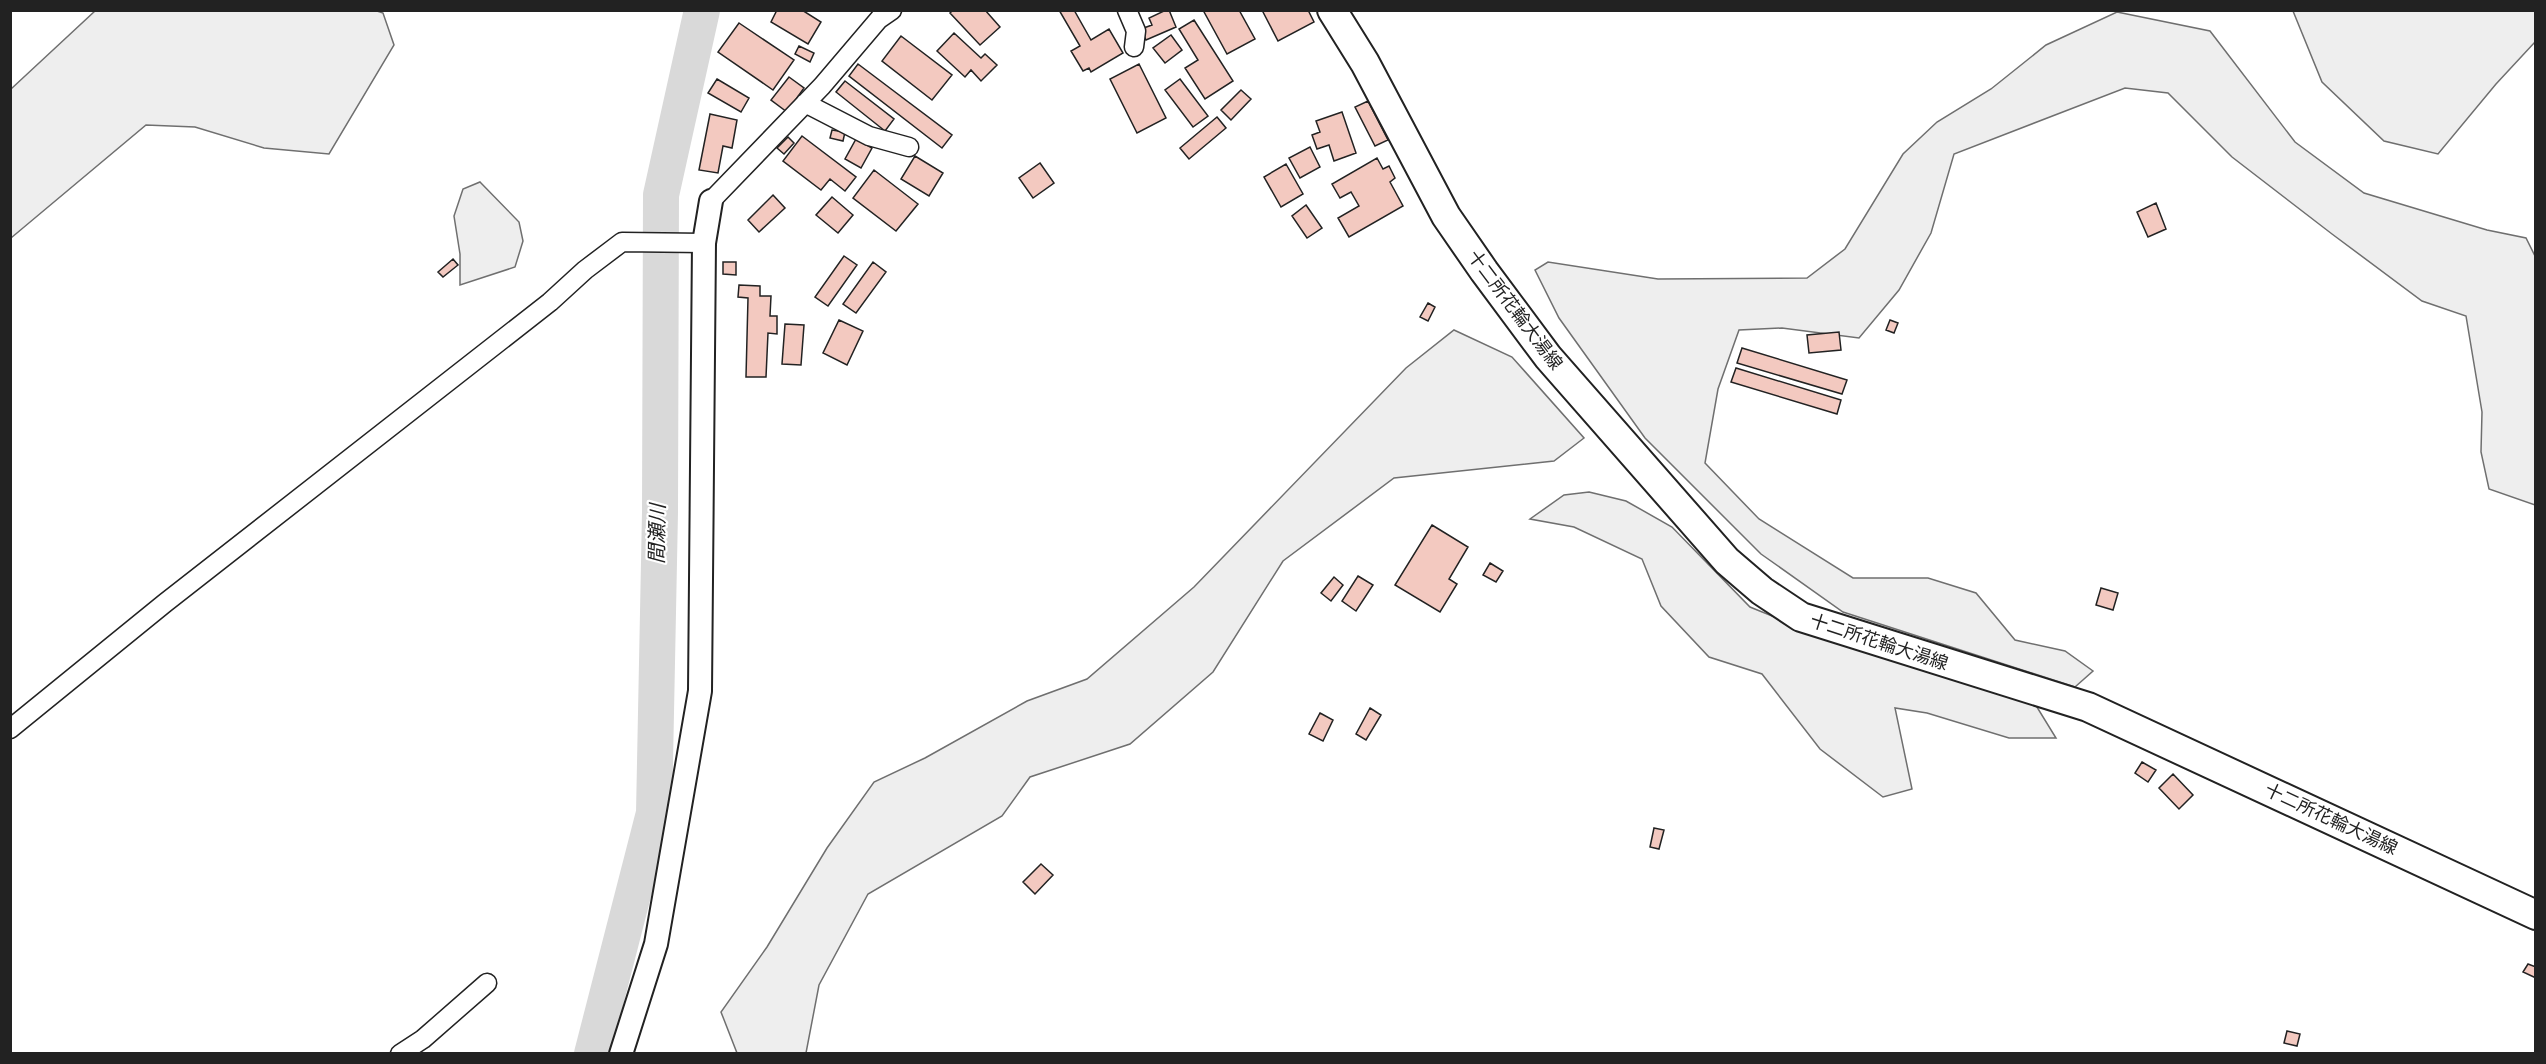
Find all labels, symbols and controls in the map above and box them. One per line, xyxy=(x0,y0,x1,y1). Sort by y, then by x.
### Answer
street label: 十二所花輪大湯線 xyxy=(1463,245,1568,374)
water label: 間瀬川 xyxy=(643,502,670,564)
street label: 十二所花輪大湯線 xyxy=(1807,608,1951,675)
street label: 十二所花輪大湯線 xyxy=(2261,778,2401,859)

